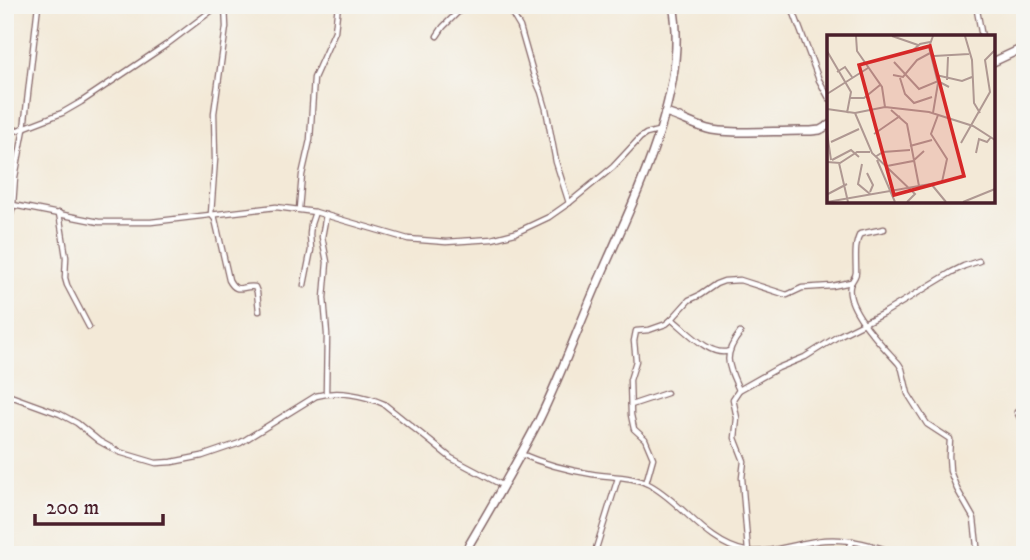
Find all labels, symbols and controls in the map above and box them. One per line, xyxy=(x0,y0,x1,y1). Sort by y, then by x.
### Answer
inset map xyxy=(827,35,995,203)
scale bar xyxy=(35,483,163,527)
text: 200 m xyxy=(46,495,99,521)

